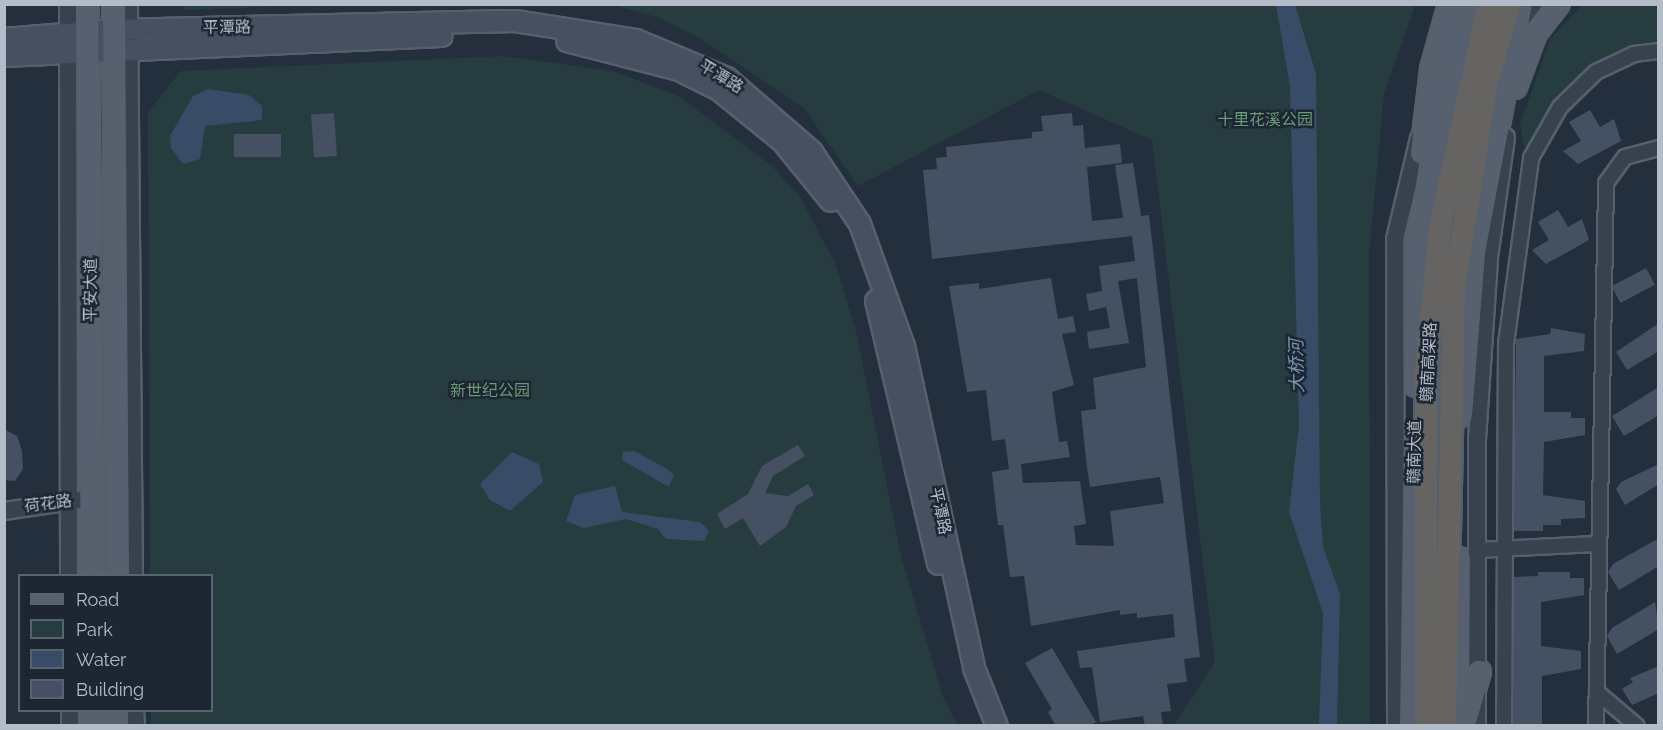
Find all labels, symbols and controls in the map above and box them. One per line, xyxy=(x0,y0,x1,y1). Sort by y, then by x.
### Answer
street label: 平潭路 xyxy=(203,18,251,38)
street label: 平潭路 xyxy=(695,56,747,98)
park label: 十里花溪公园 xyxy=(1217,110,1313,130)
street label: 平安大道 xyxy=(81,258,101,322)
street label: 赣南高架路 xyxy=(1417,322,1441,402)
water label: 大桥河 xyxy=(1286,339,1308,393)
park label: 新世纪公园 xyxy=(450,381,530,401)
street label: 赣南大道 xyxy=(1405,420,1425,484)
street label: 平潭路 xyxy=(926,486,954,536)
street label: 荷花路 xyxy=(23,492,73,516)
legend xyxy=(18,574,213,712)
text: Road xyxy=(76,589,119,610)
text: Park xyxy=(76,619,113,640)
text: Water xyxy=(76,649,126,670)
text: Building xyxy=(76,679,144,700)

